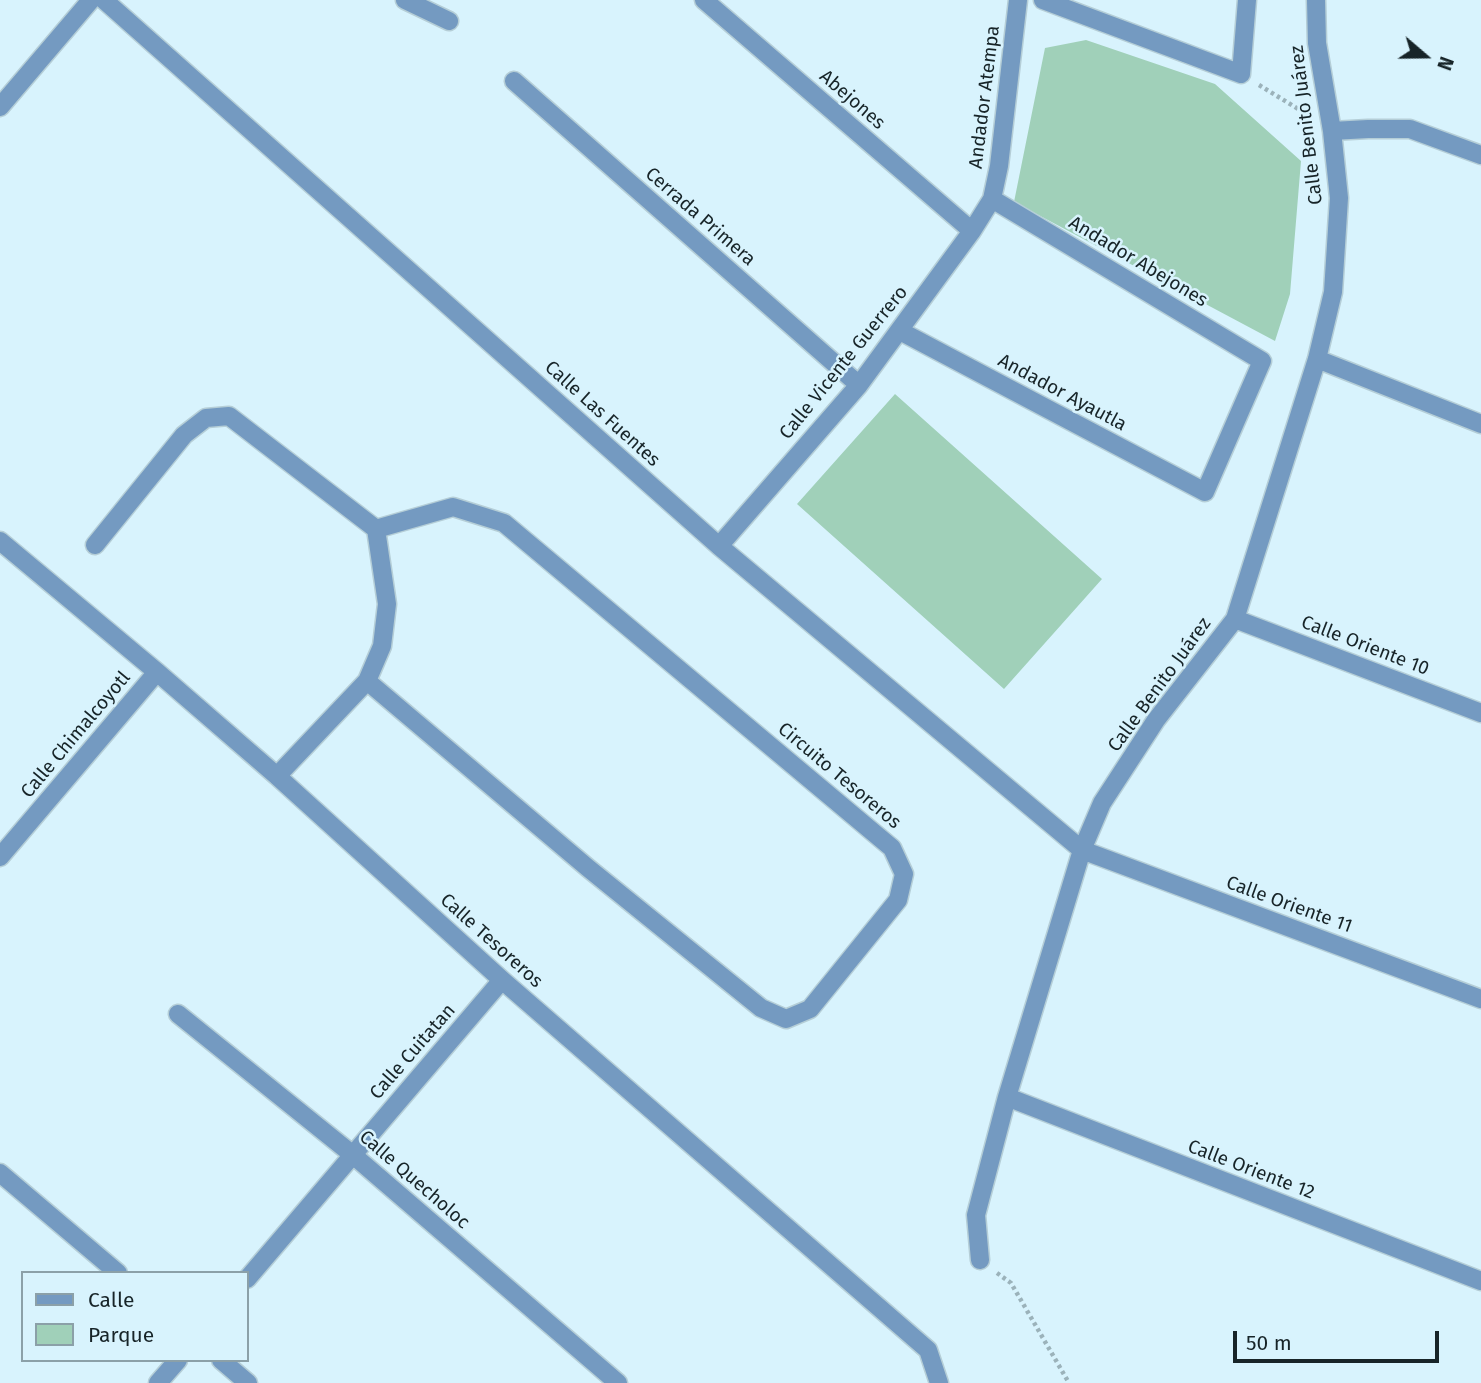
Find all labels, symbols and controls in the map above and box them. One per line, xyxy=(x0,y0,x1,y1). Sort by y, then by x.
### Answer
north arrow xyxy=(1390,21,1460,91)
street label: Andador Atempa xyxy=(965,24,1005,170)
street label: Calle Benito Juárez xyxy=(1286,44,1328,206)
text: N xyxy=(1432,53,1458,73)
street label: Abejones xyxy=(815,65,889,135)
street label: Cerrada Primera xyxy=(640,163,760,271)
street label: Andador Abejones xyxy=(1064,212,1212,312)
street label: Calle Vicente Guerrero xyxy=(775,282,913,444)
street label: Andador Ayautla xyxy=(994,350,1130,436)
street label: Calle Las Fuentes xyxy=(540,356,664,472)
street label: Calle Oriente 10 xyxy=(1298,611,1432,681)
street label: Calle Benito Juárez xyxy=(1104,613,1216,757)
street label: Calle Chimalcoyotl xyxy=(16,667,136,803)
street label: Circuito Tesoreros xyxy=(773,718,905,834)
street label: Calle Oriente 11 xyxy=(1223,872,1355,938)
street label: Calle Tesoreros xyxy=(435,889,547,993)
street label: Calle Cuitatan xyxy=(365,1000,461,1104)
street label: Calle Quecholoc xyxy=(354,1126,474,1234)
street label: Calle Oriente 12 xyxy=(1184,1135,1318,1205)
legend xyxy=(21,1271,248,1362)
text: Calle xyxy=(88,1287,134,1313)
scale bar xyxy=(1236,1316,1442,1360)
text: Parque xyxy=(88,1322,154,1348)
text: 50 m xyxy=(1246,1330,1292,1356)

